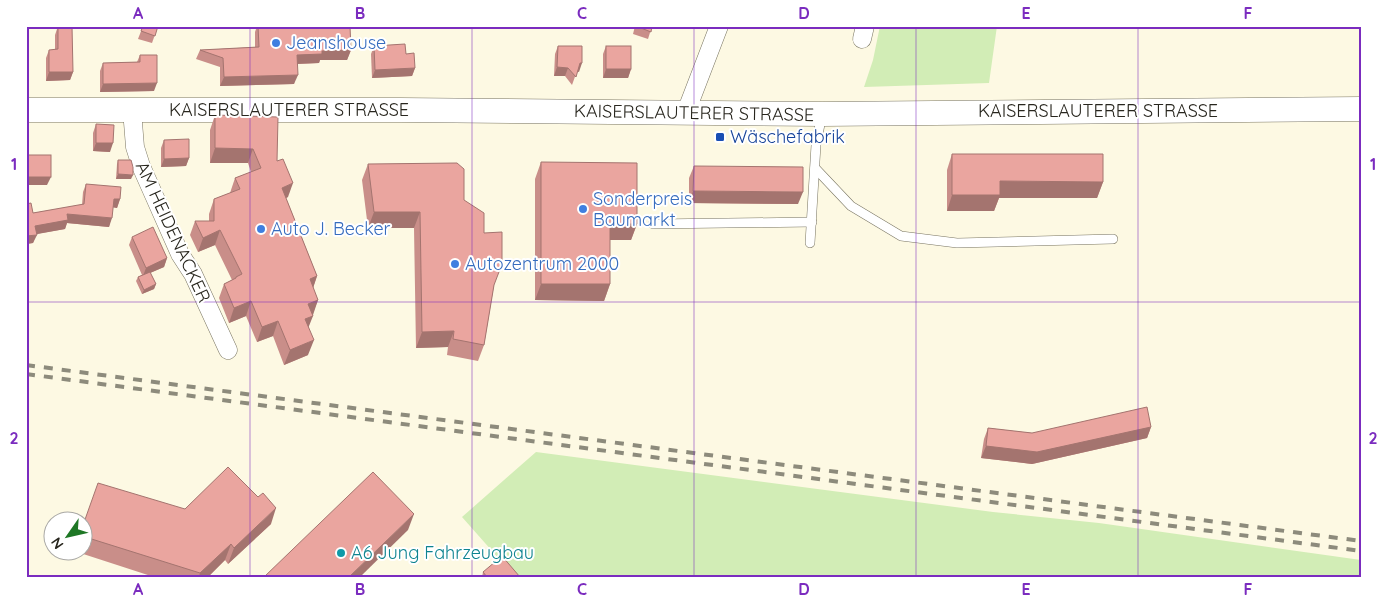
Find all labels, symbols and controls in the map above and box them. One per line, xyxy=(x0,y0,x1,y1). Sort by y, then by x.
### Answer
text: A xyxy=(133,3,144,23)
text: B xyxy=(355,3,365,23)
text: C xyxy=(577,3,587,23)
text: D xyxy=(798,3,810,23)
text: E xyxy=(1021,3,1031,23)
text: F xyxy=(1244,3,1253,23)
place label: Jeanshouse xyxy=(286,31,386,54)
marker: Jeanshouse xyxy=(270,37,282,49)
street label: KAISERSLAUTERER STRASSE xyxy=(169,98,409,121)
street label: KAISERSLAUTERER STRASSE xyxy=(574,99,814,126)
street label: KAISERSLAUTERER STRASSE xyxy=(978,99,1218,122)
place label: Wäschefabrik xyxy=(730,125,845,148)
marker: Wäschefabrik xyxy=(714,131,726,143)
text: 1 xyxy=(11,154,17,174)
text: 1 xyxy=(1370,154,1376,174)
street label: AM HEIDENACKER xyxy=(131,158,216,306)
place label: Sonderpreis Baumarkt xyxy=(593,187,692,231)
marker: Sonderpreis Baumarkt xyxy=(577,203,589,215)
place label: Auto J. Becker xyxy=(271,217,391,240)
marker: Auto J. Becker xyxy=(255,223,267,235)
place label: Autozentrum 2000 xyxy=(465,252,619,275)
marker: Autozentrum 2000 xyxy=(449,258,461,270)
text: 2 xyxy=(9,428,19,448)
text: 2 xyxy=(1368,428,1378,448)
north arrow xyxy=(42,510,92,560)
text: N xyxy=(47,534,68,553)
place label: A6 Jung Fahrzeugbau xyxy=(351,541,534,564)
marker: A6 Jung Fahrzeugbau xyxy=(335,547,347,559)
text: A xyxy=(133,579,144,599)
text: B xyxy=(355,579,365,599)
text: C xyxy=(577,579,587,599)
text: D xyxy=(798,579,810,599)
text: E xyxy=(1021,579,1031,599)
text: F xyxy=(1244,579,1253,599)

